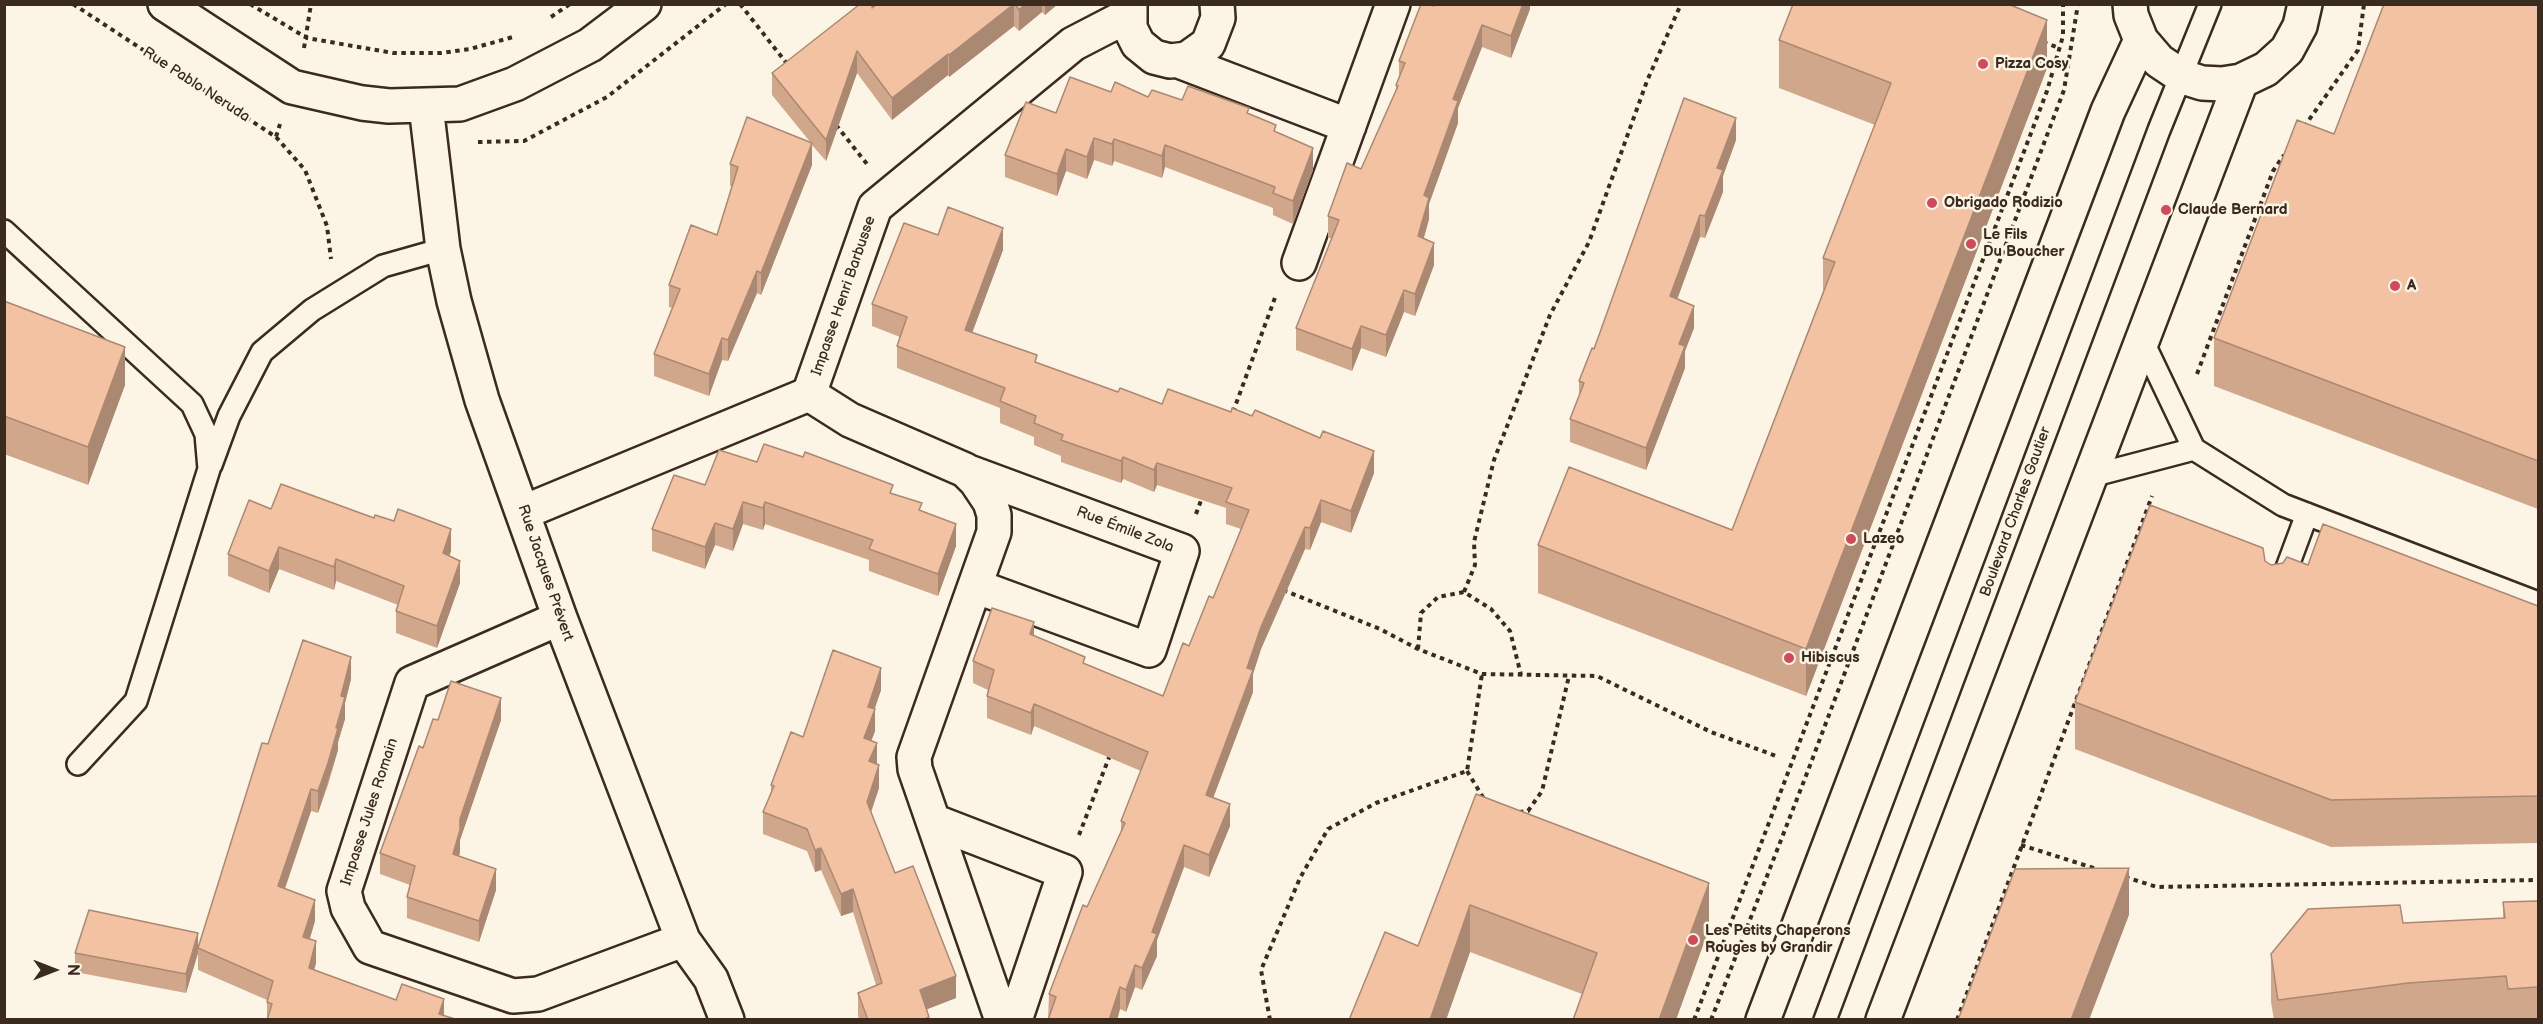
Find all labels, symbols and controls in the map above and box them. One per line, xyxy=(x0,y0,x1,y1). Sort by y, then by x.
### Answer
street label: Rue Pablo Neruda xyxy=(139,44,253,126)
place label: Pizza Cosy xyxy=(1995,55,2069,73)
marker: Pizza Cosy xyxy=(1976,57,1990,71)
place label: Obrigado Rodizio xyxy=(1944,194,2063,212)
marker: Obrigado Rodizio xyxy=(1925,196,1939,210)
place label: Claude Bernard xyxy=(2178,201,2287,219)
marker: Claude Bernard xyxy=(2159,203,2173,217)
street label: Impasse Henri Barbusse xyxy=(808,214,880,378)
place label: Le Fils Du Boucher xyxy=(1983,226,2064,261)
marker: Le Fils Du Boucher xyxy=(1964,237,1978,251)
place label: A xyxy=(2407,277,2416,295)
marker: A xyxy=(2388,279,2402,293)
street label: Boulevard Charles Gautier xyxy=(1977,425,2055,599)
street label: Rue Jacques Prévert xyxy=(513,502,577,644)
street label: Rue Émile Zola xyxy=(1074,503,1176,557)
place label: Lazeo xyxy=(1863,530,1904,548)
marker: Lazeo xyxy=(1844,532,1858,546)
place label: Hibiscus xyxy=(1801,649,1860,667)
marker: Hibiscus xyxy=(1782,651,1796,665)
street label: Impasse Jules Romain xyxy=(338,736,402,888)
place label: Les Petits Chaperons Rouges by Grandir xyxy=(1705,922,1851,957)
marker: Les Petits Chaperons Rouges by Grandir xyxy=(1686,933,1700,947)
north arrow xyxy=(24,940,84,1000)
text: N xyxy=(63,964,82,976)

